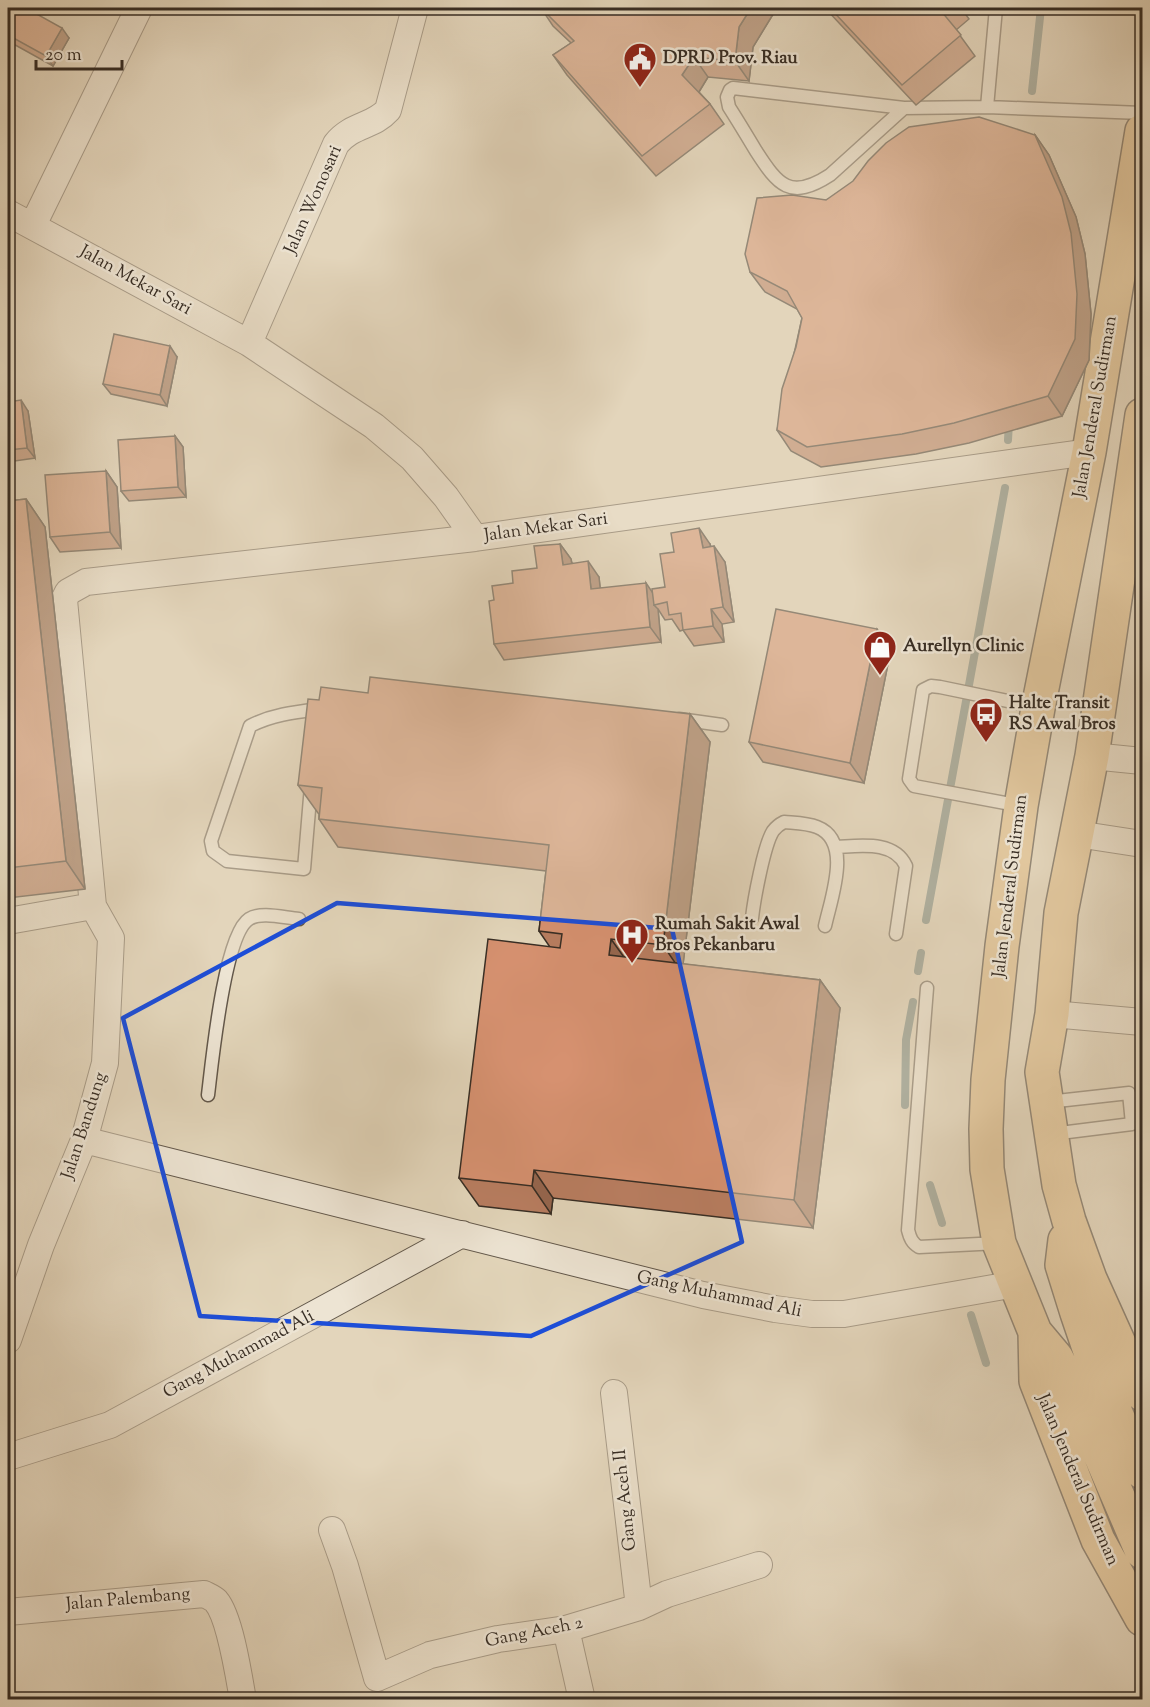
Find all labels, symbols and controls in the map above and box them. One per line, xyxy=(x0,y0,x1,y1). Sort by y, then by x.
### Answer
scale bar xyxy=(36,33,122,71)
public building icon: DPRD Prov. Riau xyxy=(622,41,658,88)
text: 20 m xyxy=(45,43,82,69)
place label: DPRD Prov. Riau xyxy=(663,46,798,72)
street label: Jalan Wonosari xyxy=(278,141,350,260)
street label: Jalan Mekar Sari xyxy=(73,239,196,323)
street label: Jalan Jenderal Sudirman xyxy=(1067,314,1125,501)
street label: Jalan Mekar Sari xyxy=(481,506,610,550)
shop icon: Aurellyn Clinic xyxy=(862,629,898,676)
place label: Aurellyn Clinic xyxy=(903,634,1025,660)
place label: Halte Transit RS Awal Bros xyxy=(1009,691,1116,738)
bus stop icon: Halte Transit RS Awal Bros xyxy=(968,696,1004,743)
street label: Jalan Jenderal Sudirman xyxy=(987,792,1035,980)
place label: Rumah Sakit Awal Bros Pekanbaru xyxy=(655,912,801,959)
hospital icon: Rumah Sakit Awal Bros Pekanbaru xyxy=(614,917,650,964)
street label: Jalan Bandung xyxy=(55,1069,115,1184)
street label: Gang Muhammad Ali xyxy=(634,1265,804,1325)
street label: Gang Muhammad Ali xyxy=(159,1304,319,1406)
street label: Jalan Jenderal Sudirman xyxy=(1029,1389,1125,1570)
street label: Gang Aceh II xyxy=(608,1448,644,1552)
street label: Jalan Palembang xyxy=(64,1582,192,1618)
street label: Gang Aceh 2 xyxy=(483,1611,586,1655)

